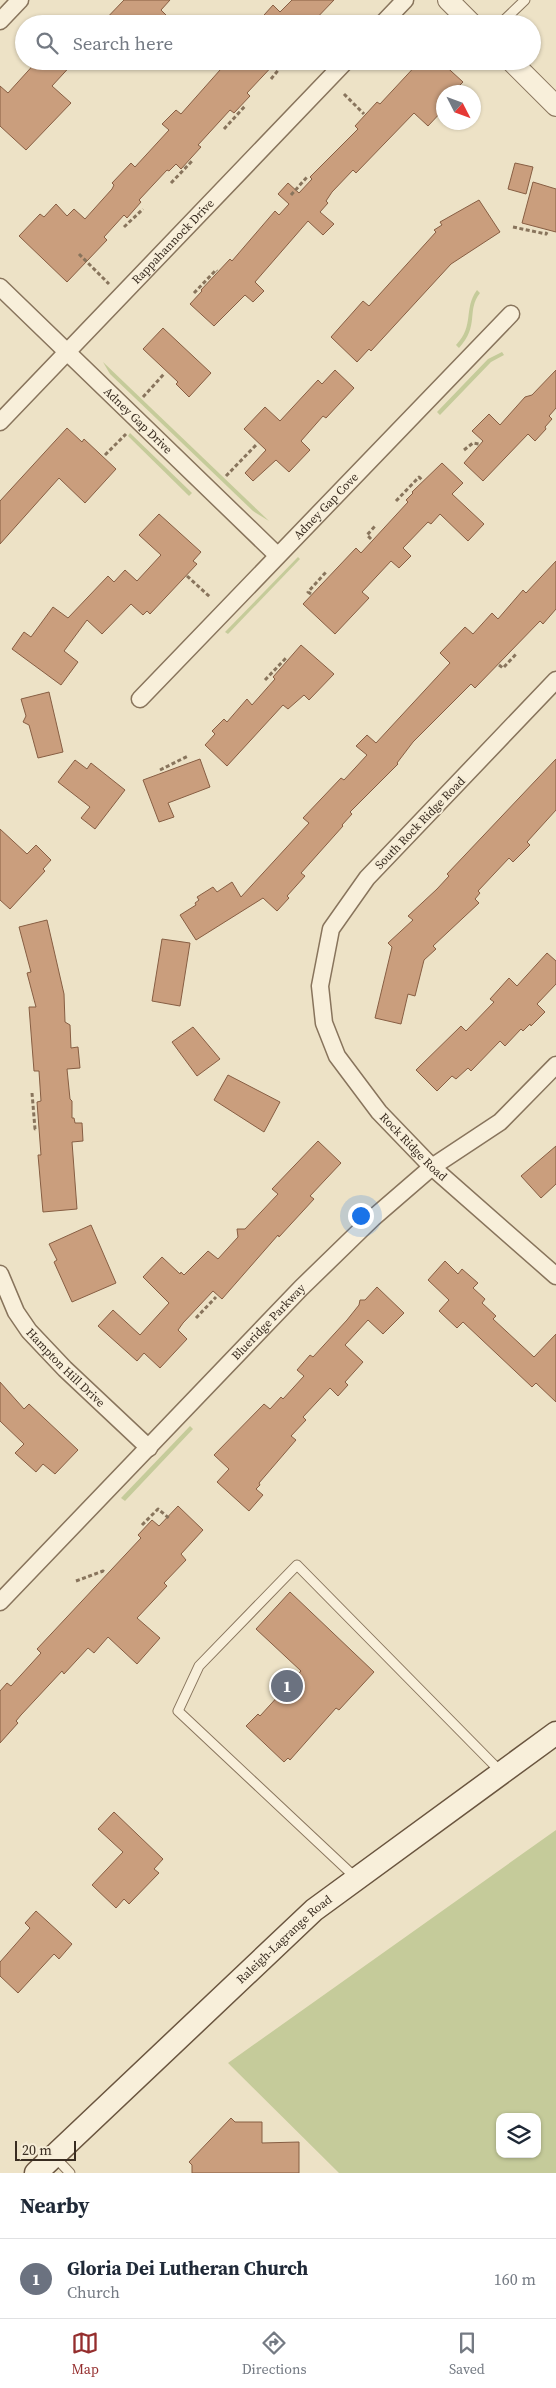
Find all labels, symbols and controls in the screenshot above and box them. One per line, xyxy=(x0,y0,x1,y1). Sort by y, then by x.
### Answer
search box xyxy=(15,15,541,70)
icon: search xyxy=(33,29,61,57)
text: Search here xyxy=(73,30,173,56)
north arrow xyxy=(436,85,481,130)
street label: Rappahannock Drive xyxy=(128,195,218,288)
street label: Adney Gap Drive xyxy=(100,384,176,457)
street label: Adney Gap Cove xyxy=(290,469,362,543)
street label: South Rock Ridge Road xyxy=(371,773,469,873)
street label: Rock Ridge Road xyxy=(376,1110,451,1185)
your location xyxy=(348,1203,374,1229)
street label: Blueridge Parkway xyxy=(228,1280,309,1364)
street label: Hampton Hill Drive xyxy=(23,1325,108,1411)
pin: 1 xyxy=(271,1667,303,1705)
street label: Raleigh-Lagrange Road xyxy=(233,1891,335,1987)
map controls xyxy=(496,2113,541,2158)
button: layers xyxy=(496,2113,541,2158)
scale bar xyxy=(15,2138,76,2161)
text: 20 m xyxy=(22,2140,52,2160)
text: Nearby xyxy=(20,2191,90,2220)
text: Gloria Dei Lutheran Church xyxy=(67,2255,308,2281)
text: 1 xyxy=(32,2268,40,2290)
text: 160 m xyxy=(494,2268,536,2290)
text: Church xyxy=(67,2281,120,2303)
tab: Map xyxy=(71,2329,99,2379)
tab: Directions xyxy=(242,2329,306,2379)
tab: Saved xyxy=(449,2329,485,2379)

